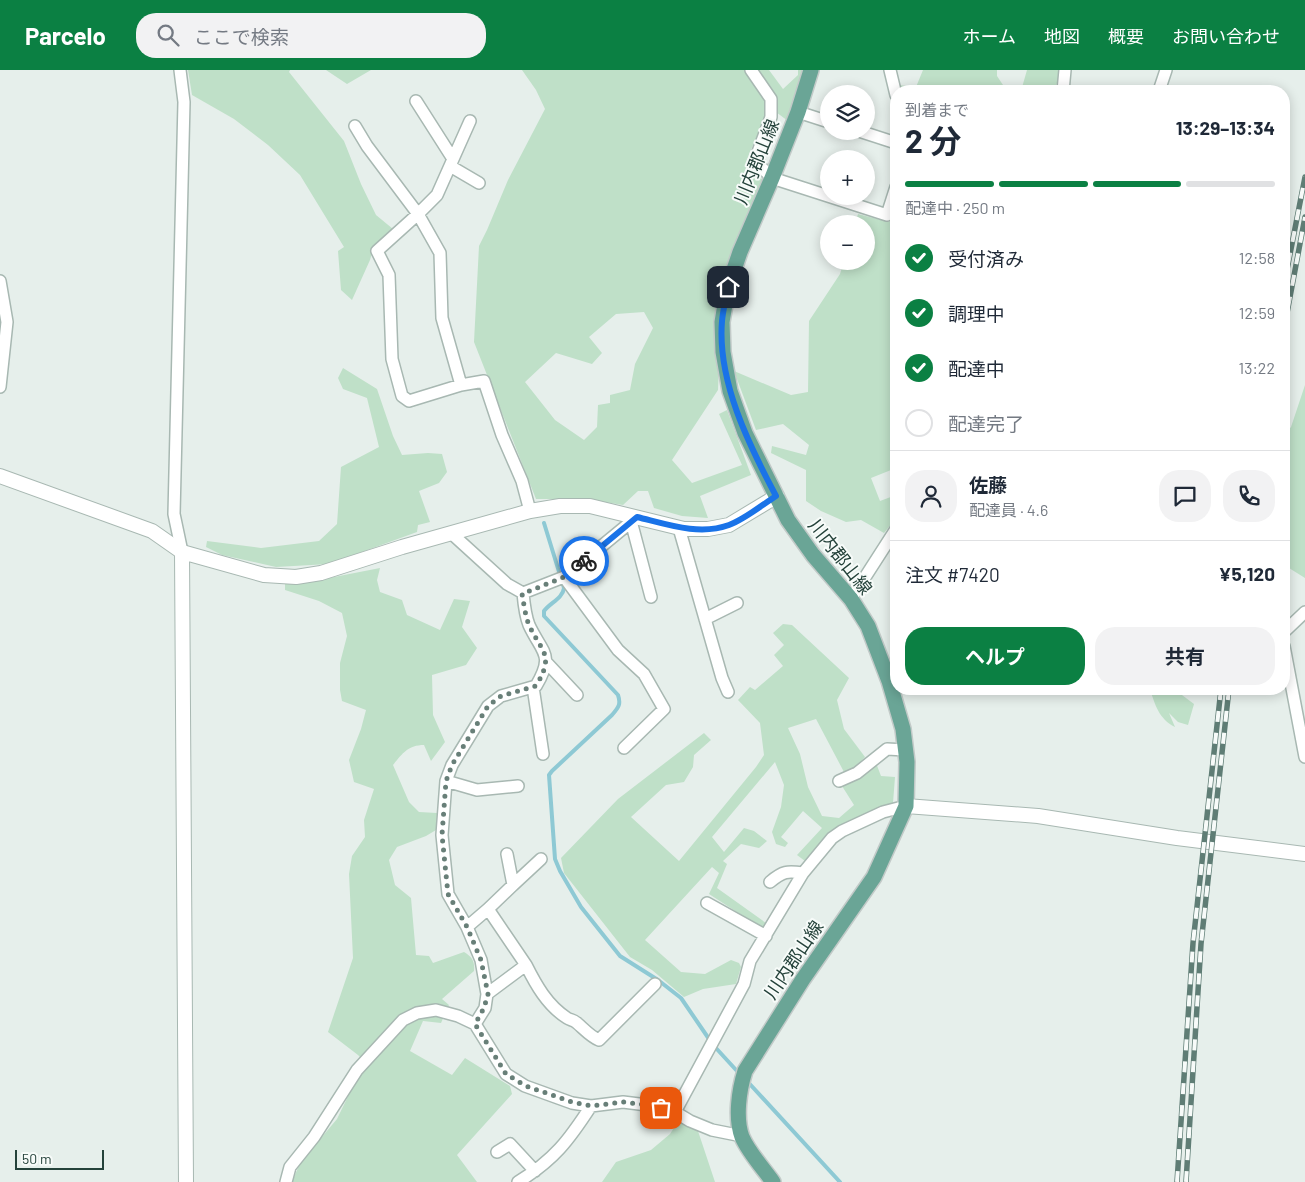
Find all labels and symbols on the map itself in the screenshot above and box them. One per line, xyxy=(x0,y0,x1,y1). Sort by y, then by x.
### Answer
street label: 川内郡山線 xyxy=(729,116,783,207)
pin xyxy=(707,266,749,308)
street label: 川内郡山線 xyxy=(804,514,877,599)
courier xyxy=(559,536,609,586)
street label: 川内郡山線 xyxy=(759,916,827,1003)
pin xyxy=(640,1087,682,1129)
scale bar xyxy=(15,1147,104,1170)

